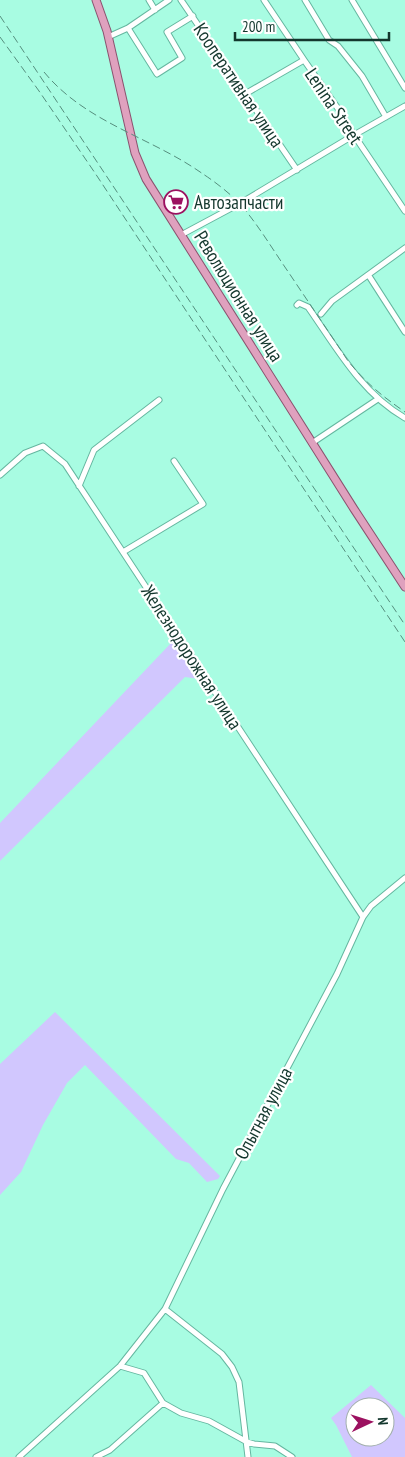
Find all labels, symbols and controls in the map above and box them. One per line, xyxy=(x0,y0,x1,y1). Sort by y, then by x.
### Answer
scale bar xyxy=(235,10,389,42)
text: 200 m xyxy=(242,17,275,36)
street label: Кооперативная улица xyxy=(189,18,289,152)
street label: Lenina Street xyxy=(300,63,369,149)
supermarket icon: Автозапчасти xyxy=(163,189,189,215)
place label: Автозапчасти xyxy=(194,190,283,214)
street label: Революционная улица xyxy=(189,226,289,366)
street label: Железнодорожная улица xyxy=(136,579,248,734)
street label: Опытная улица xyxy=(229,1063,297,1163)
north arrow xyxy=(345,1397,395,1447)
text: N xyxy=(374,1417,392,1425)

